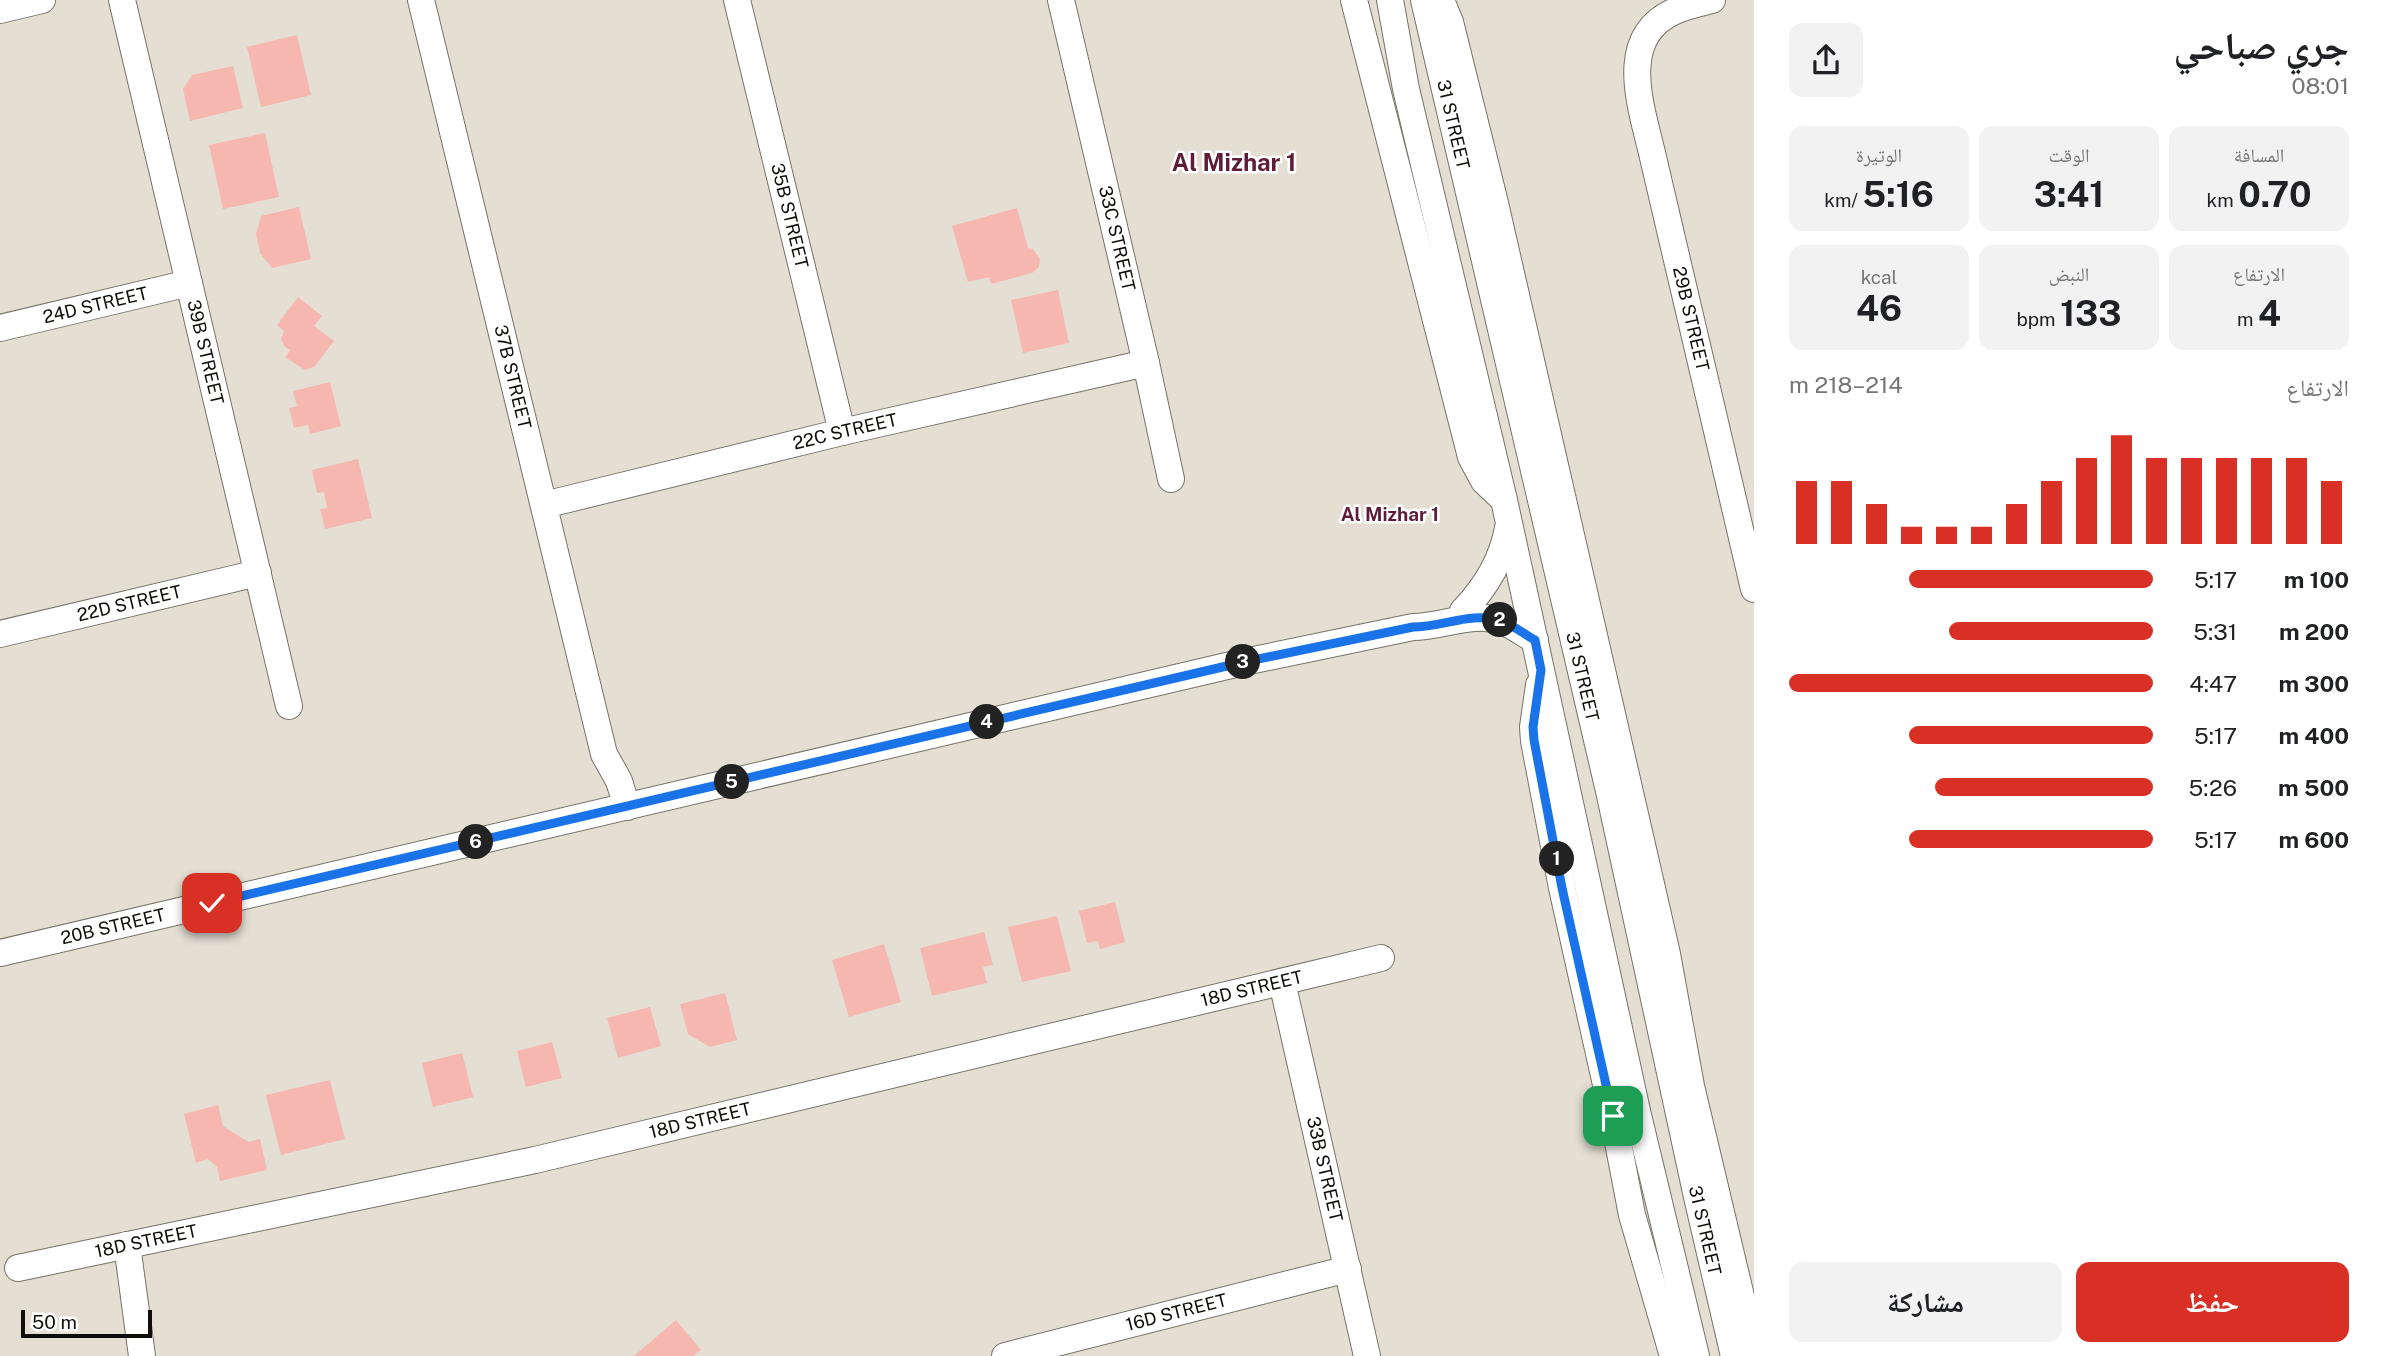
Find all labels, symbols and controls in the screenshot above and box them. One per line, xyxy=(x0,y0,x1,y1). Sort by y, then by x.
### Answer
button: share xyxy=(1789,23,1863,97)
text: جري صباحي xyxy=(2173,23,2349,68)
text: 08:01 xyxy=(2292,72,2349,99)
street label: 31 STREET xyxy=(1433,78,1474,172)
text: الوتيرة xyxy=(1856,144,1902,166)
text: الوقت xyxy=(2049,144,2089,166)
text: المسافة xyxy=(2234,144,2284,166)
district label: Al Mizhar 1 xyxy=(1172,148,1296,176)
street label: 35B STREET xyxy=(767,161,813,271)
text: 5:16 xyxy=(1863,174,1934,215)
text: 3:41 xyxy=(2034,174,2104,215)
text: 0.70 xyxy=(2238,174,2312,215)
street label: 33C STREET xyxy=(1095,184,1140,293)
text: /km xyxy=(1824,189,1863,211)
text: km xyxy=(2207,189,2238,211)
text: النبض xyxy=(2049,263,2089,285)
text: الارتفاع xyxy=(2233,263,2285,285)
street label: 29B STREET xyxy=(1669,265,1714,373)
text: kcal xyxy=(1861,266,1897,288)
street label: 24D STREET xyxy=(41,282,150,327)
text: 46 xyxy=(1856,288,1902,329)
text: 133 xyxy=(2060,293,2122,334)
text: 4 xyxy=(2258,293,2281,334)
street label: 39B STREET xyxy=(183,298,228,407)
text: bpm xyxy=(2016,308,2060,330)
text: m xyxy=(2237,308,2258,330)
street label: 37B STREET xyxy=(490,323,536,431)
text: 214–218 m xyxy=(1789,371,1903,398)
text: الارتفاع xyxy=(2286,374,2349,401)
street label: 22C STREET xyxy=(791,409,899,454)
district label: Al Mizhar 1 xyxy=(1341,503,1439,525)
text: 5:17 xyxy=(2194,566,2237,593)
text: 100 m xyxy=(2284,566,2349,593)
street label: 22D STREET xyxy=(75,580,184,625)
pin: 2 xyxy=(1482,602,1518,638)
text: 2 xyxy=(1493,608,1506,630)
text: 5:31 xyxy=(2193,618,2237,645)
text: 200 m xyxy=(2279,618,2349,645)
street label: 31 STREET xyxy=(1562,630,1603,724)
pin: 3 xyxy=(1226,644,1260,680)
text: 3 xyxy=(1236,650,1249,672)
text: 4:47 xyxy=(2189,670,2237,697)
text: 300 m xyxy=(2278,670,2349,697)
pin: 4 xyxy=(970,704,1004,740)
text: 4 xyxy=(980,710,993,732)
text: 5:17 xyxy=(2194,722,2237,749)
text: 400 m xyxy=(2279,722,2349,749)
pin: 5 xyxy=(714,764,750,800)
text: 5 xyxy=(725,770,738,792)
text: 5:26 xyxy=(2189,774,2237,801)
text: 500 m xyxy=(2278,774,2349,801)
pin: 6 xyxy=(458,824,494,860)
text: 5:17 xyxy=(2194,826,2237,853)
text: 600 m xyxy=(2279,826,2349,853)
text: 6 xyxy=(469,830,482,852)
pin: 1 xyxy=(1540,842,1574,876)
text: 1 xyxy=(1552,847,1561,869)
pin xyxy=(182,873,242,933)
icon: check xyxy=(193,884,231,922)
street label: 20B STREET xyxy=(59,904,167,948)
street label: 18D STREET xyxy=(1199,966,1305,1011)
pin xyxy=(1583,1086,1643,1146)
icon: arrive xyxy=(1594,1097,1632,1135)
street label: 18D STREET xyxy=(647,1098,753,1142)
street label: 33B STREET xyxy=(1303,1115,1347,1224)
street label: 31 STREET xyxy=(1685,1184,1726,1277)
street label: 18D STREET xyxy=(93,1220,199,1262)
button: مشاركة xyxy=(1789,1262,2062,1342)
button: حفظ xyxy=(2076,1262,2349,1342)
street label: 16D STREET xyxy=(1124,1289,1230,1335)
scale bar xyxy=(21,1307,152,1339)
text: 50 m xyxy=(32,1311,77,1333)

